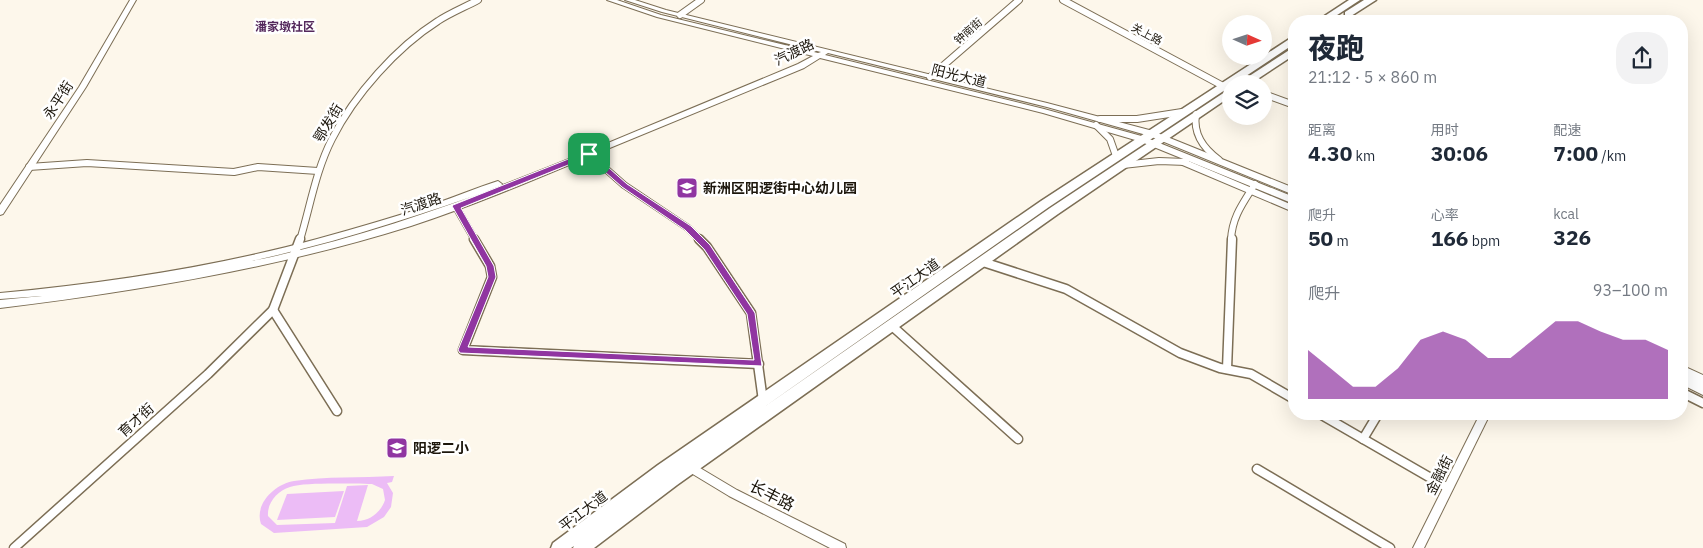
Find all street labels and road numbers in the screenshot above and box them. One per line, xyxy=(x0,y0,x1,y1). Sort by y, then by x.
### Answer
street label: 钟南街 xyxy=(951,15,985,47)
street label: 关上路 xyxy=(1129,20,1165,48)
street label: 汽渡路 xyxy=(771,35,817,69)
street label: 阳光大道 xyxy=(930,60,988,92)
street label: 永平街 xyxy=(39,77,77,123)
street label: 鄂发街 xyxy=(309,100,347,146)
street label: 汽渡路 xyxy=(398,189,444,219)
street label: 平江大道 xyxy=(887,255,943,301)
street label: 育才街 xyxy=(114,399,158,441)
street label: 金融街 xyxy=(1421,452,1457,498)
street label: 长丰路 xyxy=(746,475,798,515)
street label: 平江大道 xyxy=(555,487,611,535)

